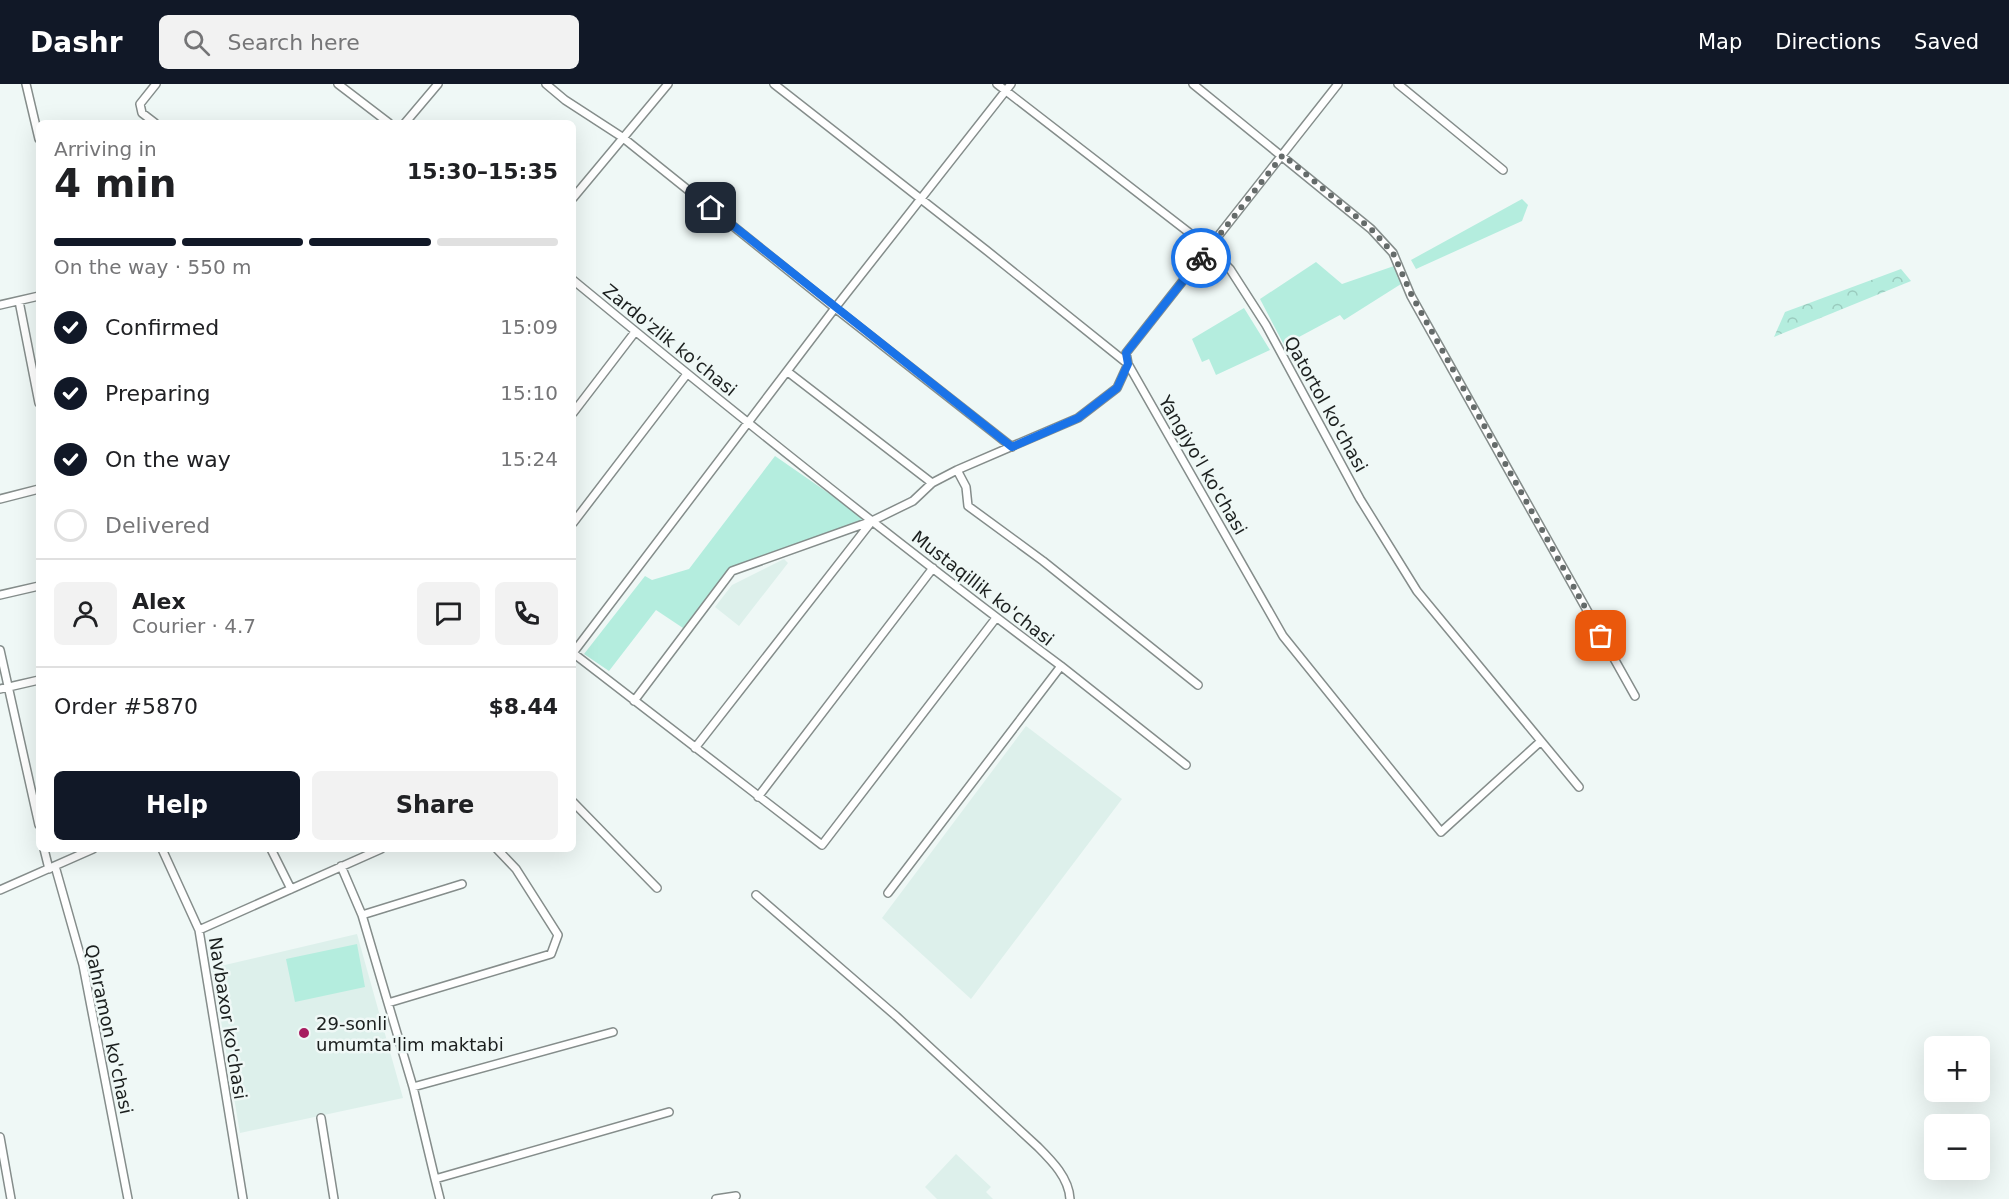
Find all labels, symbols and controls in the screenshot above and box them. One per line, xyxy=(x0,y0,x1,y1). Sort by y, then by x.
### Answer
search box xyxy=(159,15,579,69)
text: Dashr xyxy=(30,26,123,59)
icon: search xyxy=(180,26,213,59)
text: Search here xyxy=(228,30,360,55)
text: Map xyxy=(1698,30,1742,54)
text: Directions xyxy=(1775,30,1881,54)
text: Saved xyxy=(1914,30,1979,54)
text: Arriving in xyxy=(54,137,157,161)
text: 15:30–15:35 xyxy=(407,159,558,184)
text: 4 min xyxy=(54,161,176,206)
pin xyxy=(685,182,736,233)
icon: home xyxy=(694,191,727,224)
courier xyxy=(1171,228,1231,288)
icon: bike xyxy=(1185,242,1218,275)
text: On the way · 550 m xyxy=(54,255,252,279)
street label: Zardo'zlik ko'chasi xyxy=(599,280,741,400)
icon: check xyxy=(54,311,87,344)
text: Confirmed xyxy=(105,315,219,340)
text: 15:09 xyxy=(500,315,558,339)
street label: Qatortol ko'chasi xyxy=(1280,332,1372,476)
icon: check xyxy=(54,377,87,410)
text: Preparing xyxy=(105,381,211,406)
text: 15:10 xyxy=(500,381,558,405)
street label: Yangiyo'l ko'chasi xyxy=(1154,391,1251,538)
icon: check xyxy=(54,443,87,476)
text: On the way xyxy=(105,447,231,472)
text: 15:24 xyxy=(500,447,558,471)
text: Delivered xyxy=(105,513,210,538)
street label: Mustaqillik ko'chasi xyxy=(908,526,1058,650)
button: person xyxy=(54,582,117,645)
button: chat xyxy=(417,582,480,645)
button: phone xyxy=(495,582,558,645)
text: Alex xyxy=(132,589,186,614)
pin xyxy=(1575,610,1626,661)
text: Courier · 4.7 xyxy=(132,614,256,638)
icon: bag xyxy=(1584,619,1617,652)
text: Order #5870 xyxy=(54,694,198,719)
text: $8.44 xyxy=(488,694,558,719)
button: Help xyxy=(54,771,300,840)
button: Share xyxy=(312,771,558,840)
street label: Navbaxor ko'chasi xyxy=(205,935,251,1101)
street label: Qahramon ko'chasi xyxy=(81,942,137,1116)
place label: 29-sonli umumta'lim maktabi xyxy=(316,1013,504,1055)
marker: 29-sonli umumta'lim maktabi xyxy=(297,1026,311,1040)
map controls xyxy=(1924,1036,1990,1180)
button: + xyxy=(1924,1036,1990,1102)
button: − xyxy=(1924,1114,1990,1180)

